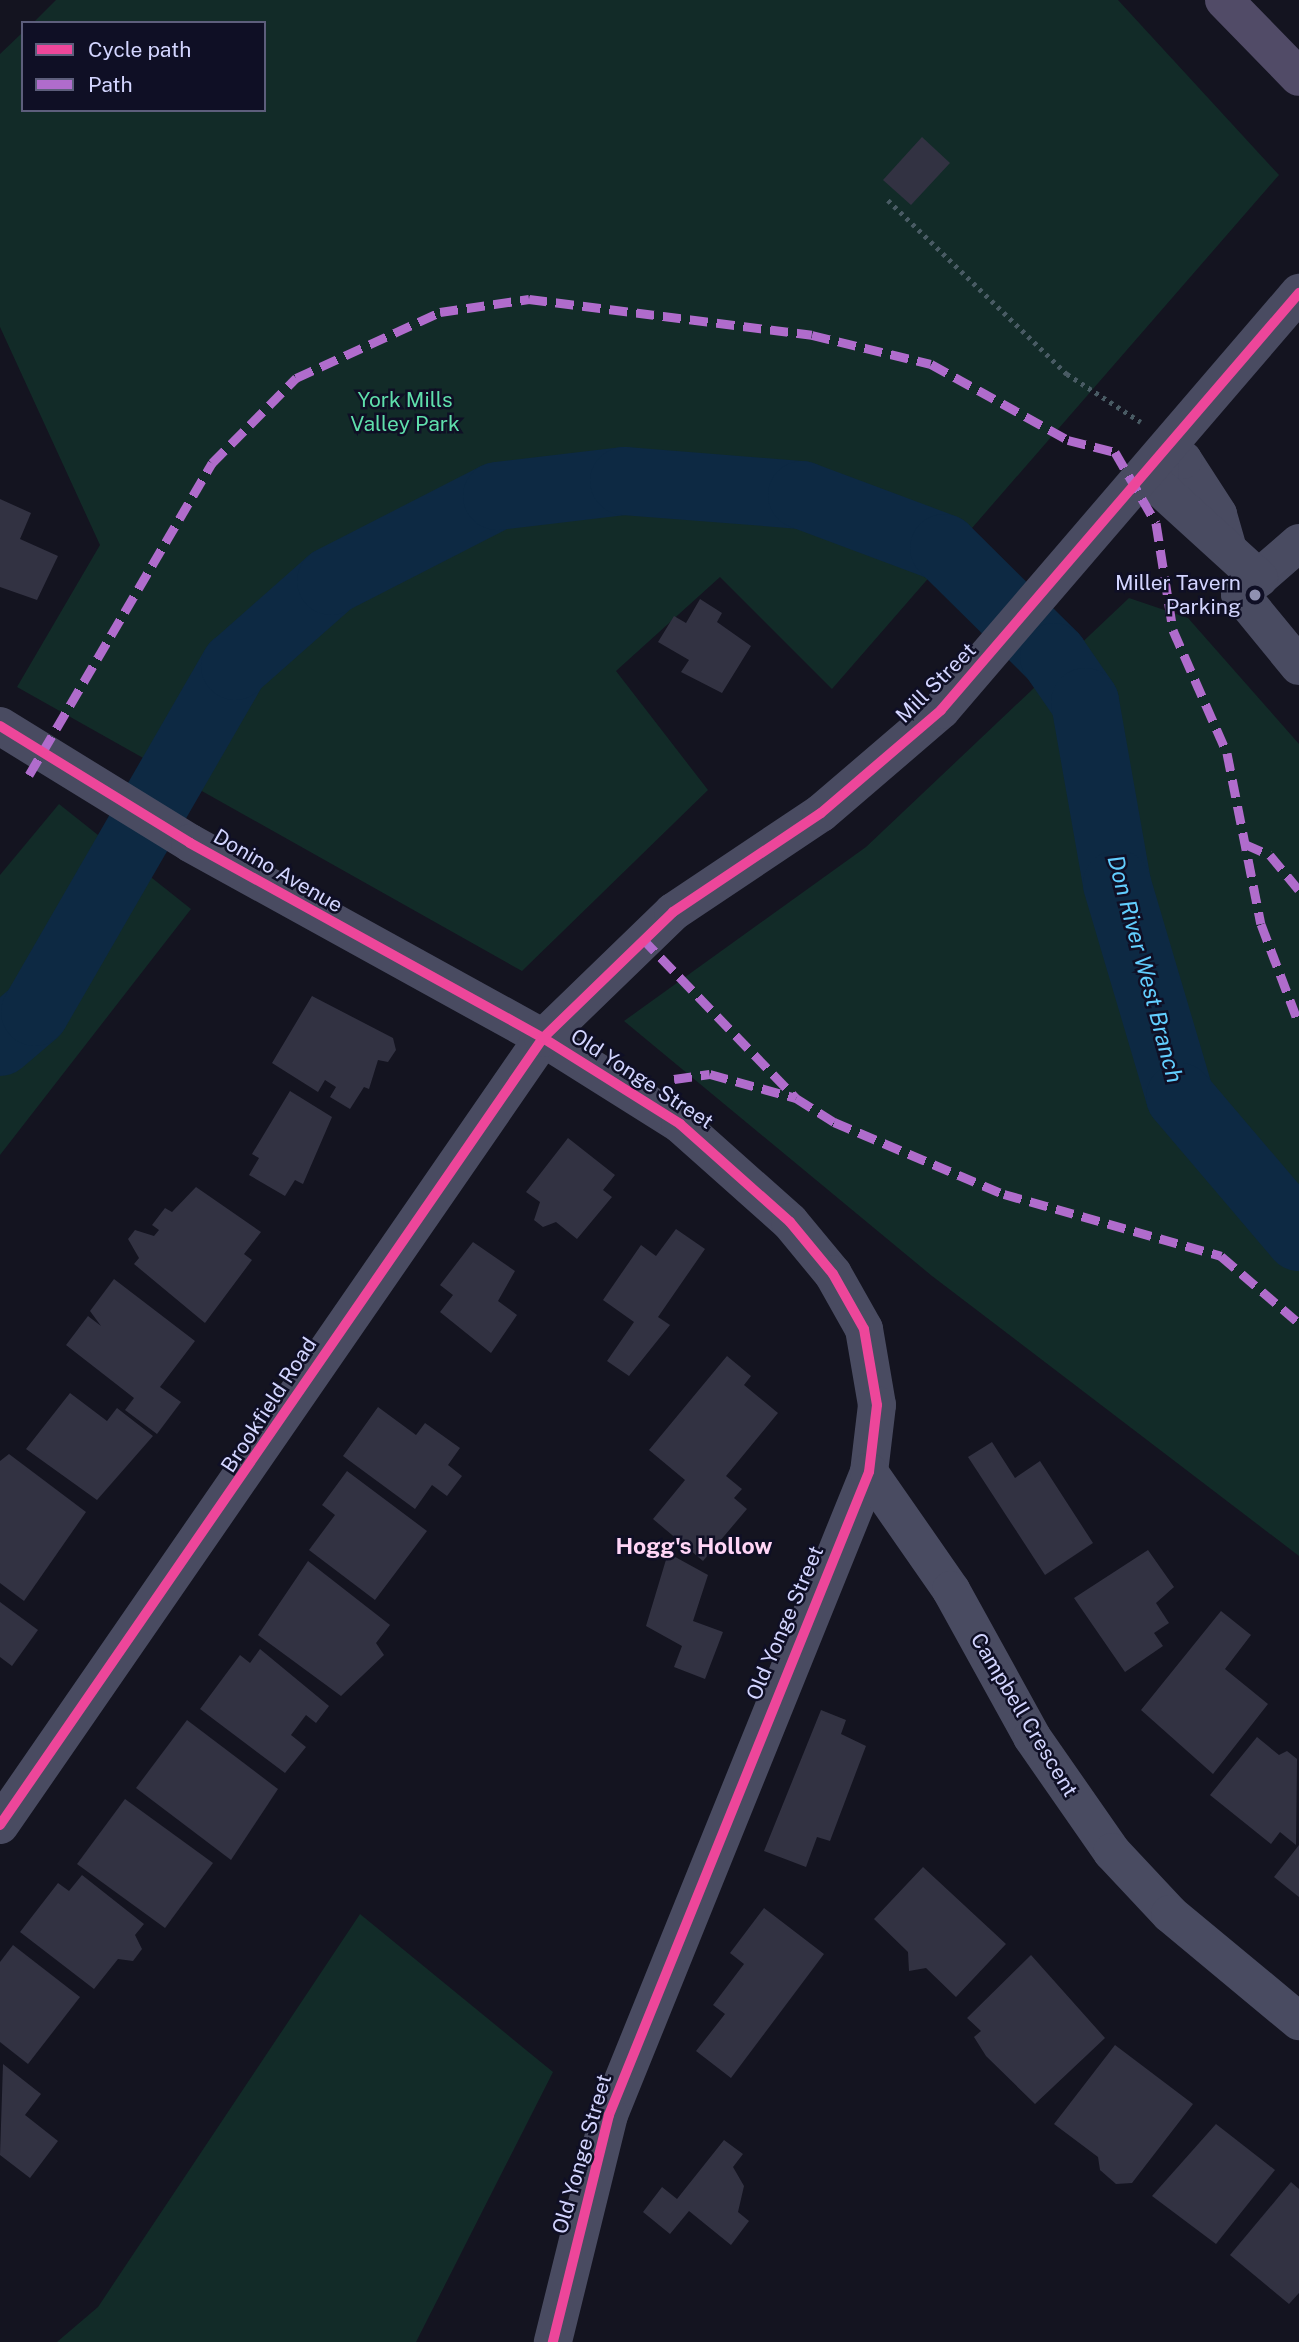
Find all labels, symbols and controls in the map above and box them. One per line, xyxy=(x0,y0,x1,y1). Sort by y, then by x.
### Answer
legend xyxy=(21,21,266,112)
text: Cycle path xyxy=(88,37,191,62)
text: Path xyxy=(88,72,133,97)
park label: York Mills Valley Park xyxy=(350,387,460,437)
place label: Miller Tavern Parking xyxy=(1115,570,1241,620)
marker: Miller Tavern Parking xyxy=(1247,587,1263,603)
street label: Mill Street xyxy=(891,638,981,728)
street label: Donino Avenue xyxy=(209,824,347,918)
water label: Don River West Branch xyxy=(1101,852,1189,1086)
street label: Old Yonge Street xyxy=(566,1023,718,1135)
street label: Brookfield Road xyxy=(216,1333,322,1477)
district label: Hogg's Hollow xyxy=(615,1532,773,1560)
street label: Old Yonge Street xyxy=(741,1542,829,1704)
street label: Campbell Crescent xyxy=(965,1629,1083,1801)
street label: Old Yonge Street xyxy=(547,2071,617,2237)

